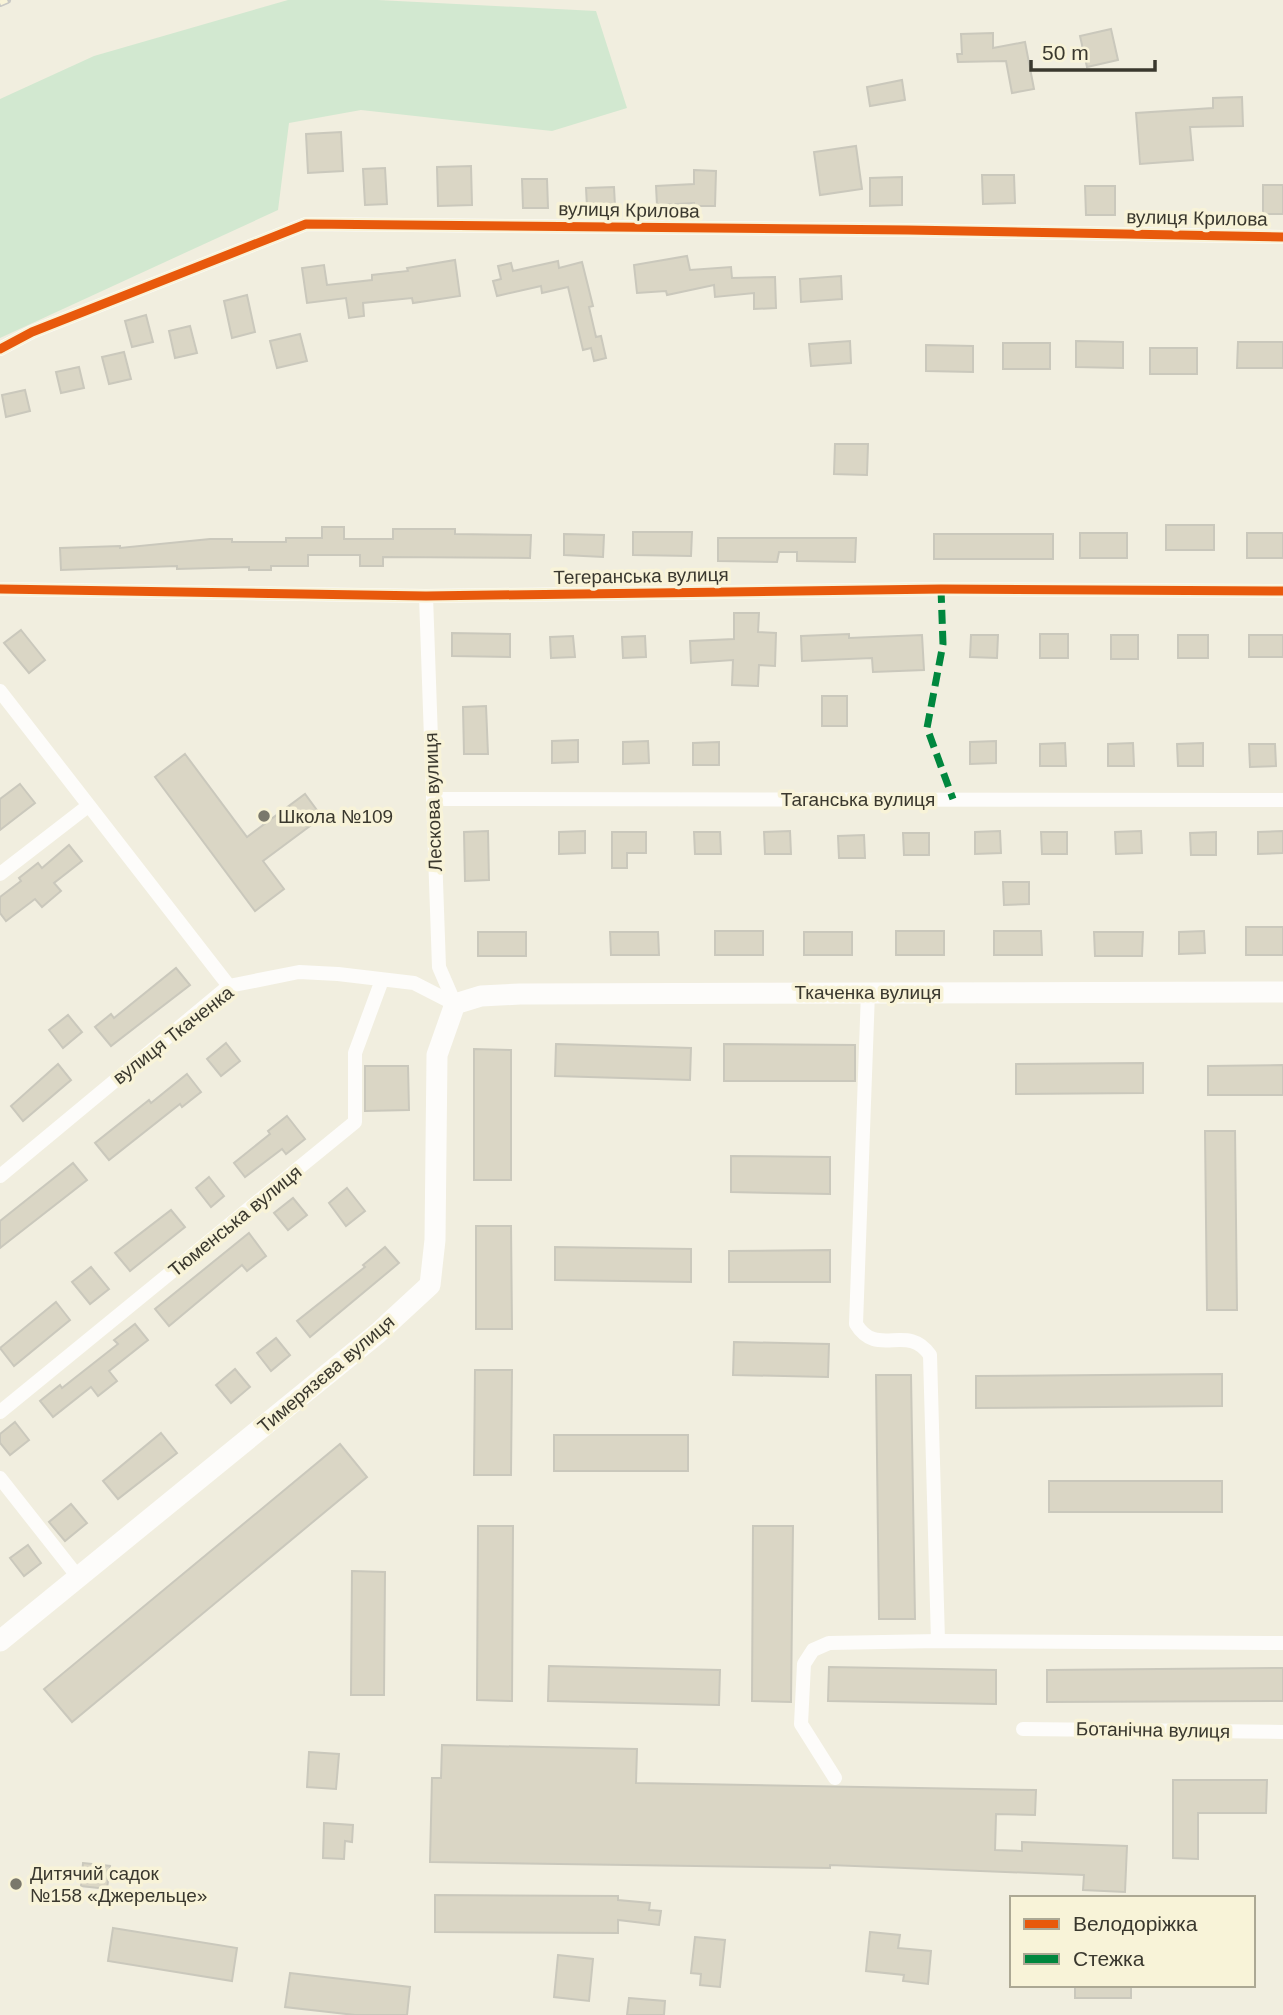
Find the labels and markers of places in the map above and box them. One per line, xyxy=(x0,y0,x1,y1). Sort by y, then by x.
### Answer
place label: Школа №109 xyxy=(278,806,393,827)
marker: Школа №109 xyxy=(256,808,272,824)
place label: Дитячий садок №158 «Джерельце» xyxy=(30,1863,207,1906)
marker: Дитячий садок №158 «Джерельце» xyxy=(8,1876,24,1892)

